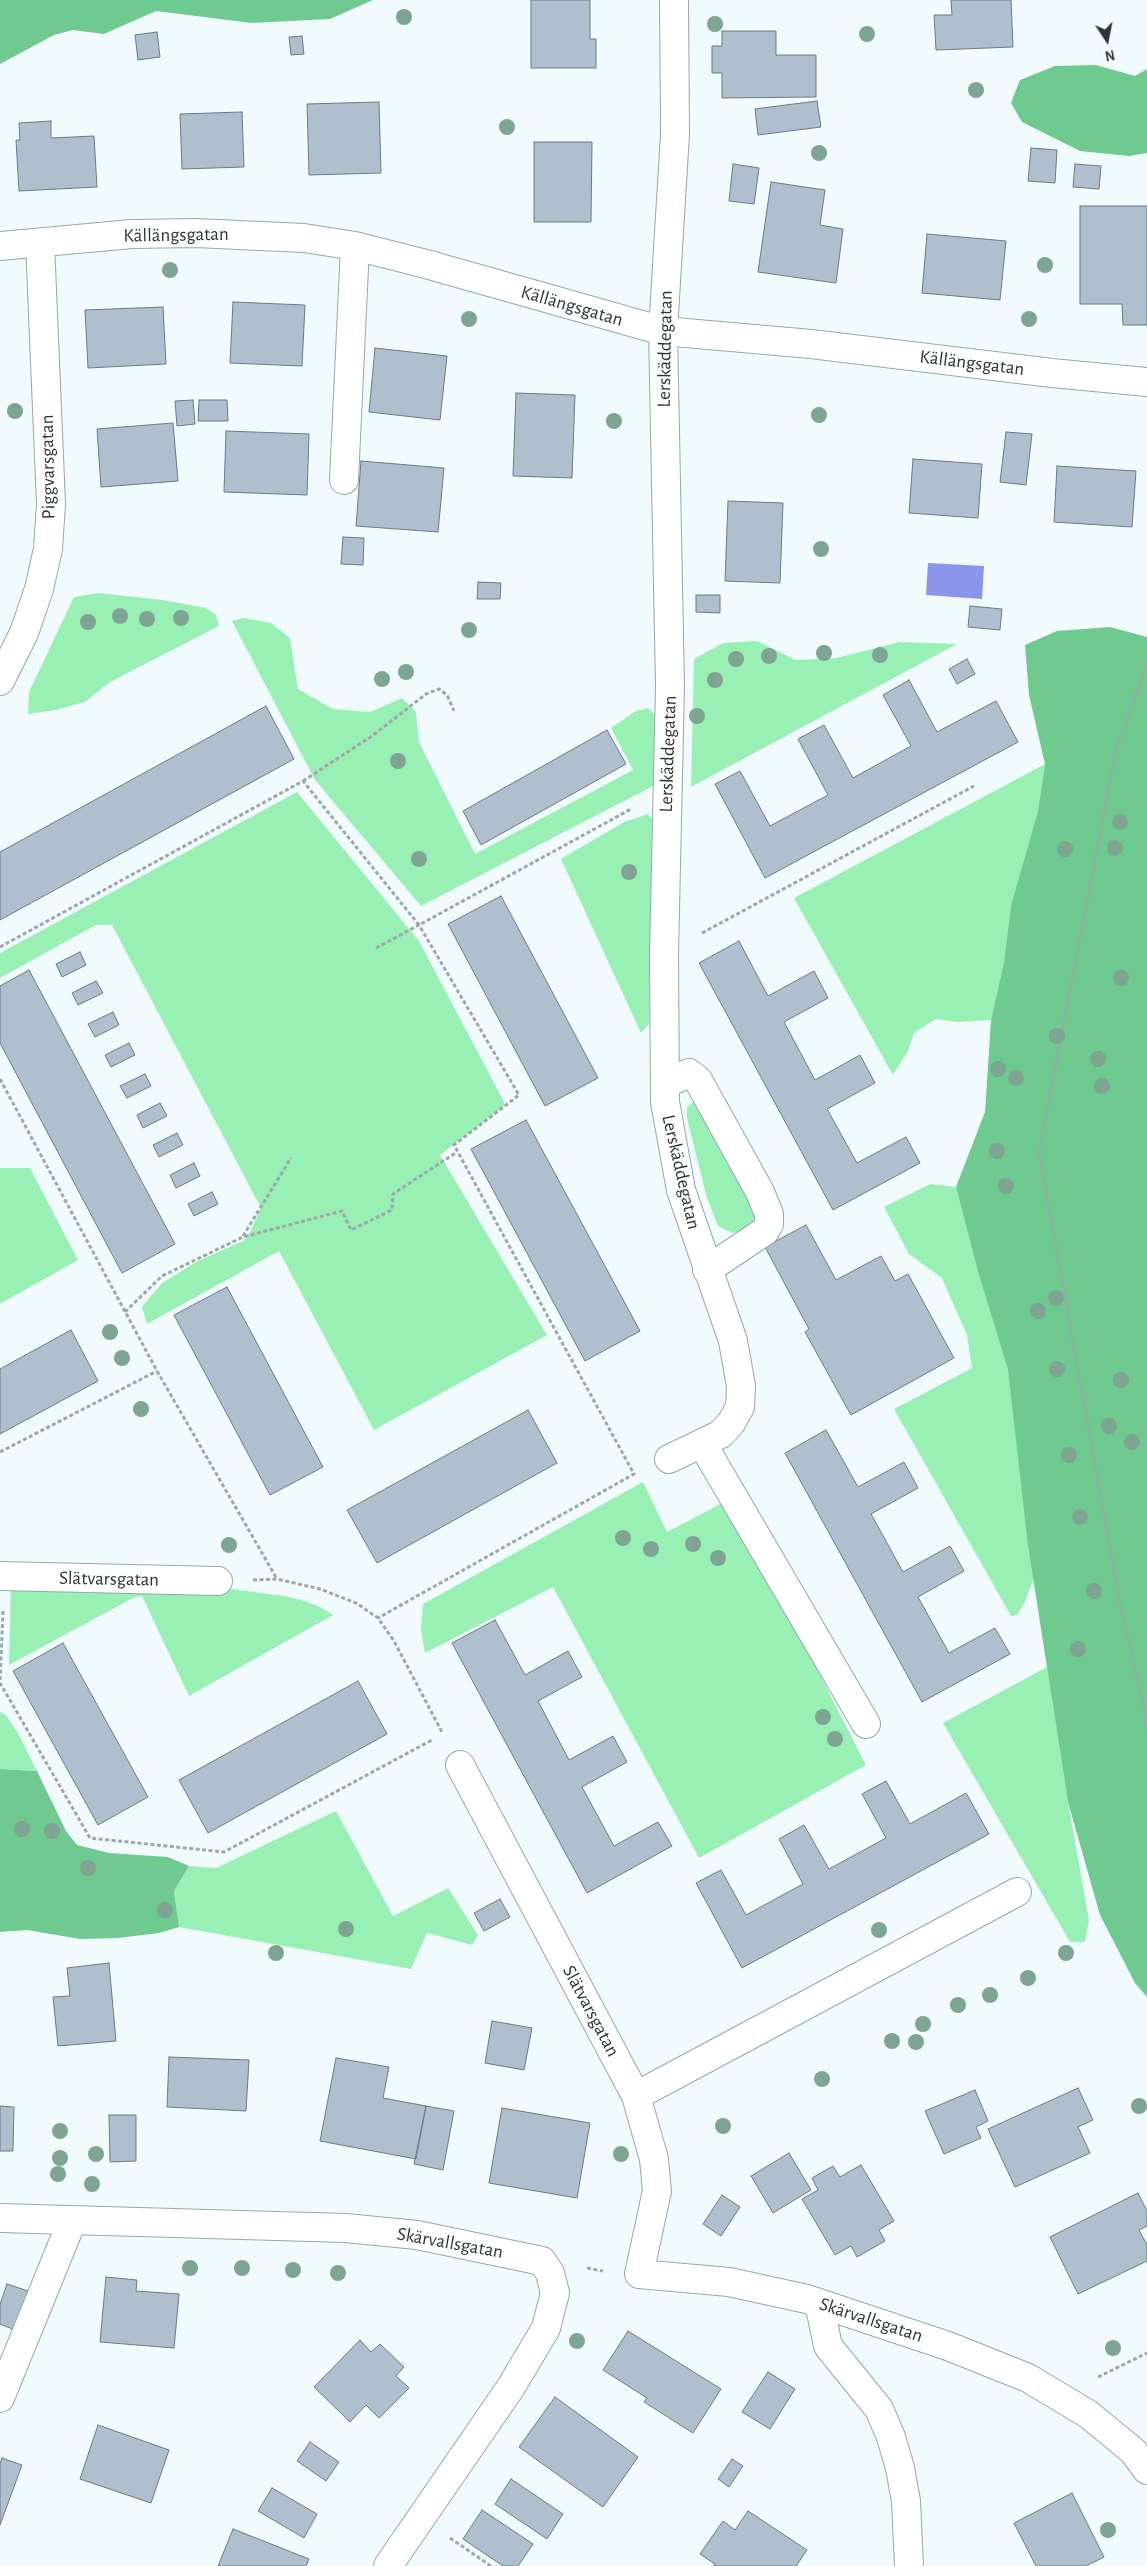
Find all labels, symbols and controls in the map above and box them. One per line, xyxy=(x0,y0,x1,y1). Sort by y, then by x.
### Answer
north arrow xyxy=(1082,15,1132,65)
text: N xyxy=(1104,47,1116,63)
street label: Källängsgatan xyxy=(123,223,229,247)
street label: Källängsgatan xyxy=(518,281,626,331)
street label: Lerskäddegatan xyxy=(653,290,677,408)
street label: Källängsgatan xyxy=(918,345,1026,381)
street label: Piggvarsgatan xyxy=(36,414,60,520)
street label: Lerskäddegatan xyxy=(655,695,681,813)
street label: Lerskäddegatan xyxy=(657,1112,705,1232)
street label: Slätvarsgatan xyxy=(59,1567,159,1591)
street label: Slätvarsgatan xyxy=(557,1961,625,2061)
street label: Skärvallsgatan xyxy=(395,2222,505,2264)
street label: Skärvallsgatan xyxy=(817,2293,925,2347)

